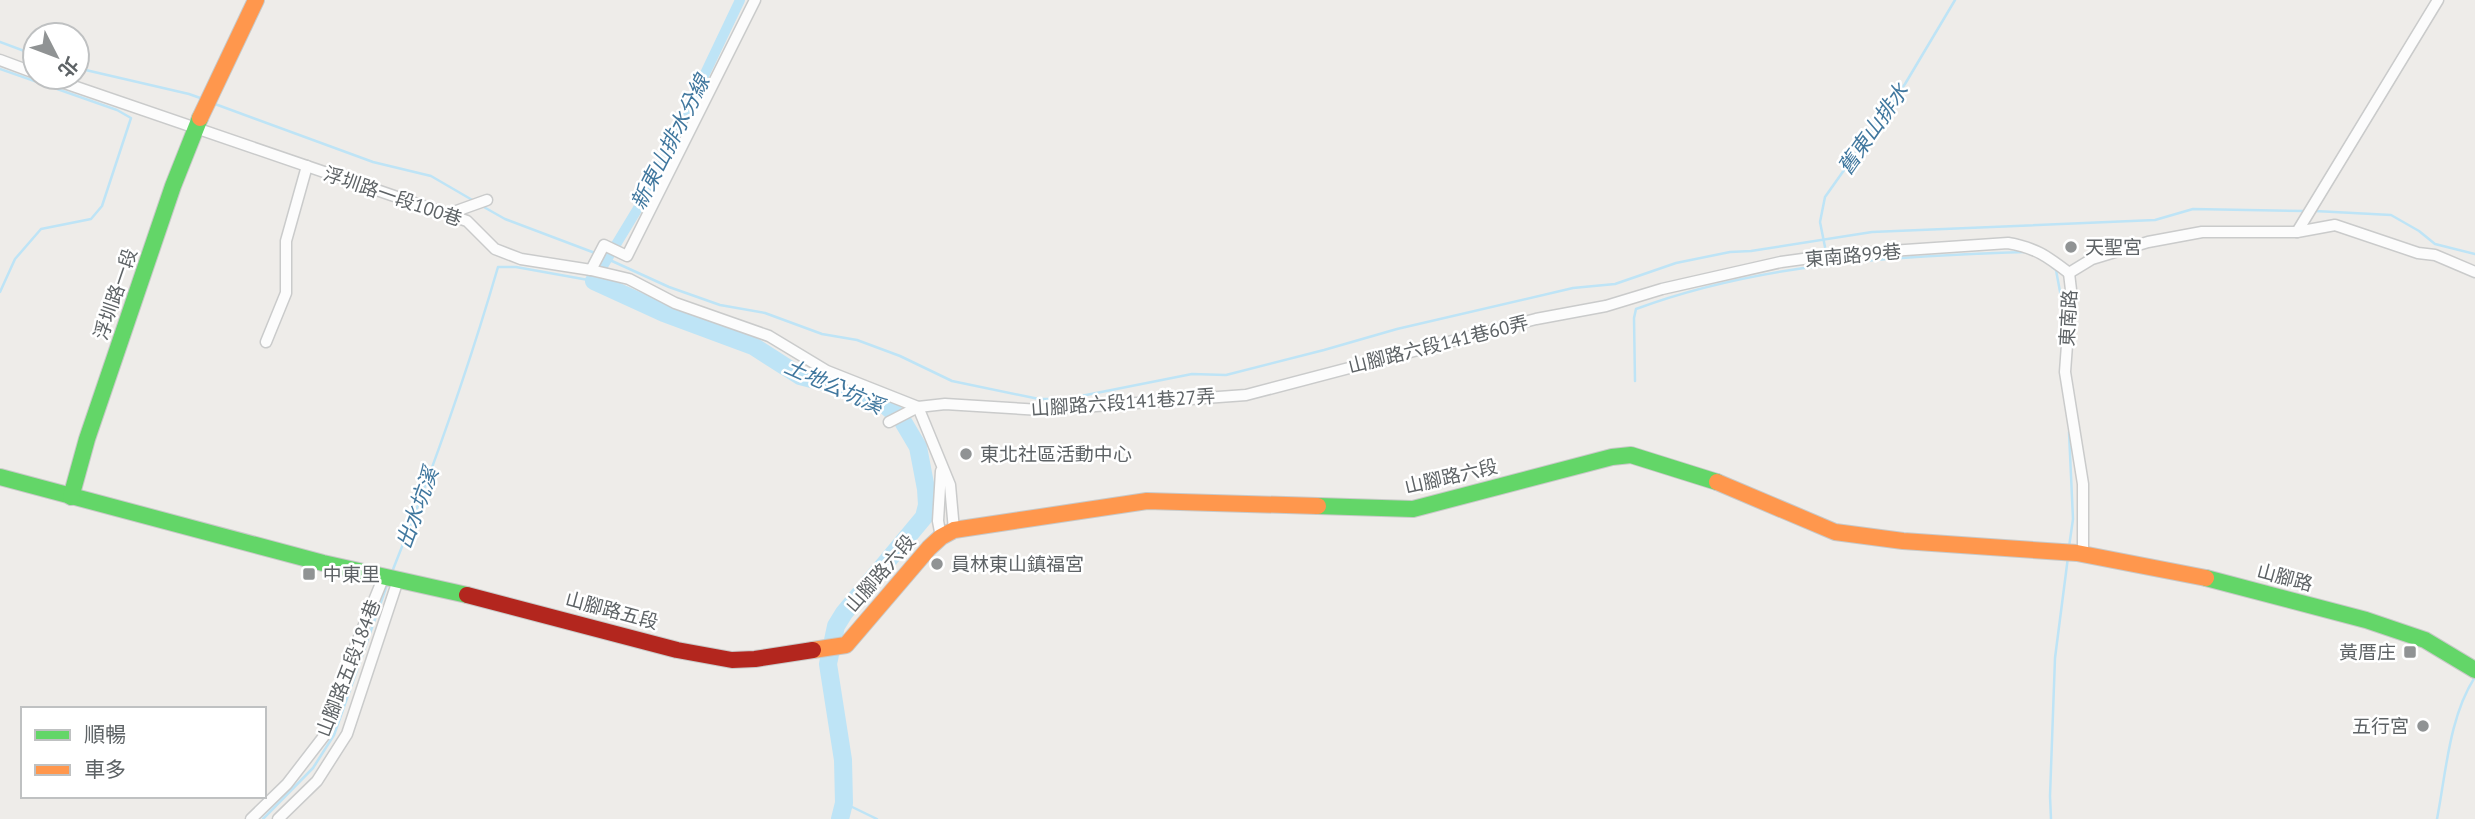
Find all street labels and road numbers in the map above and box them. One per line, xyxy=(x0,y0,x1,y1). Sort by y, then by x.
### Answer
street label: 浮圳路一段100巷 xyxy=(321,161,465,231)
street label: 東南路99巷 xyxy=(1804,239,1902,271)
street label: 浮圳路一段 xyxy=(88,245,142,343)
street label: 東南路 xyxy=(2055,289,2081,347)
street label: 山腳路六段141巷60弄 xyxy=(1345,310,1531,378)
street label: 山腳路六段141巷27弄 xyxy=(1030,384,1216,420)
street label: 山腳路六段 xyxy=(1402,454,1500,498)
street label: 山腳路六段 xyxy=(840,529,920,617)
street label: 山腳路 xyxy=(2254,558,2316,596)
street label: 山腳路五段 xyxy=(563,586,661,634)
street label: 山腳路五段184巷 xyxy=(311,596,385,740)

